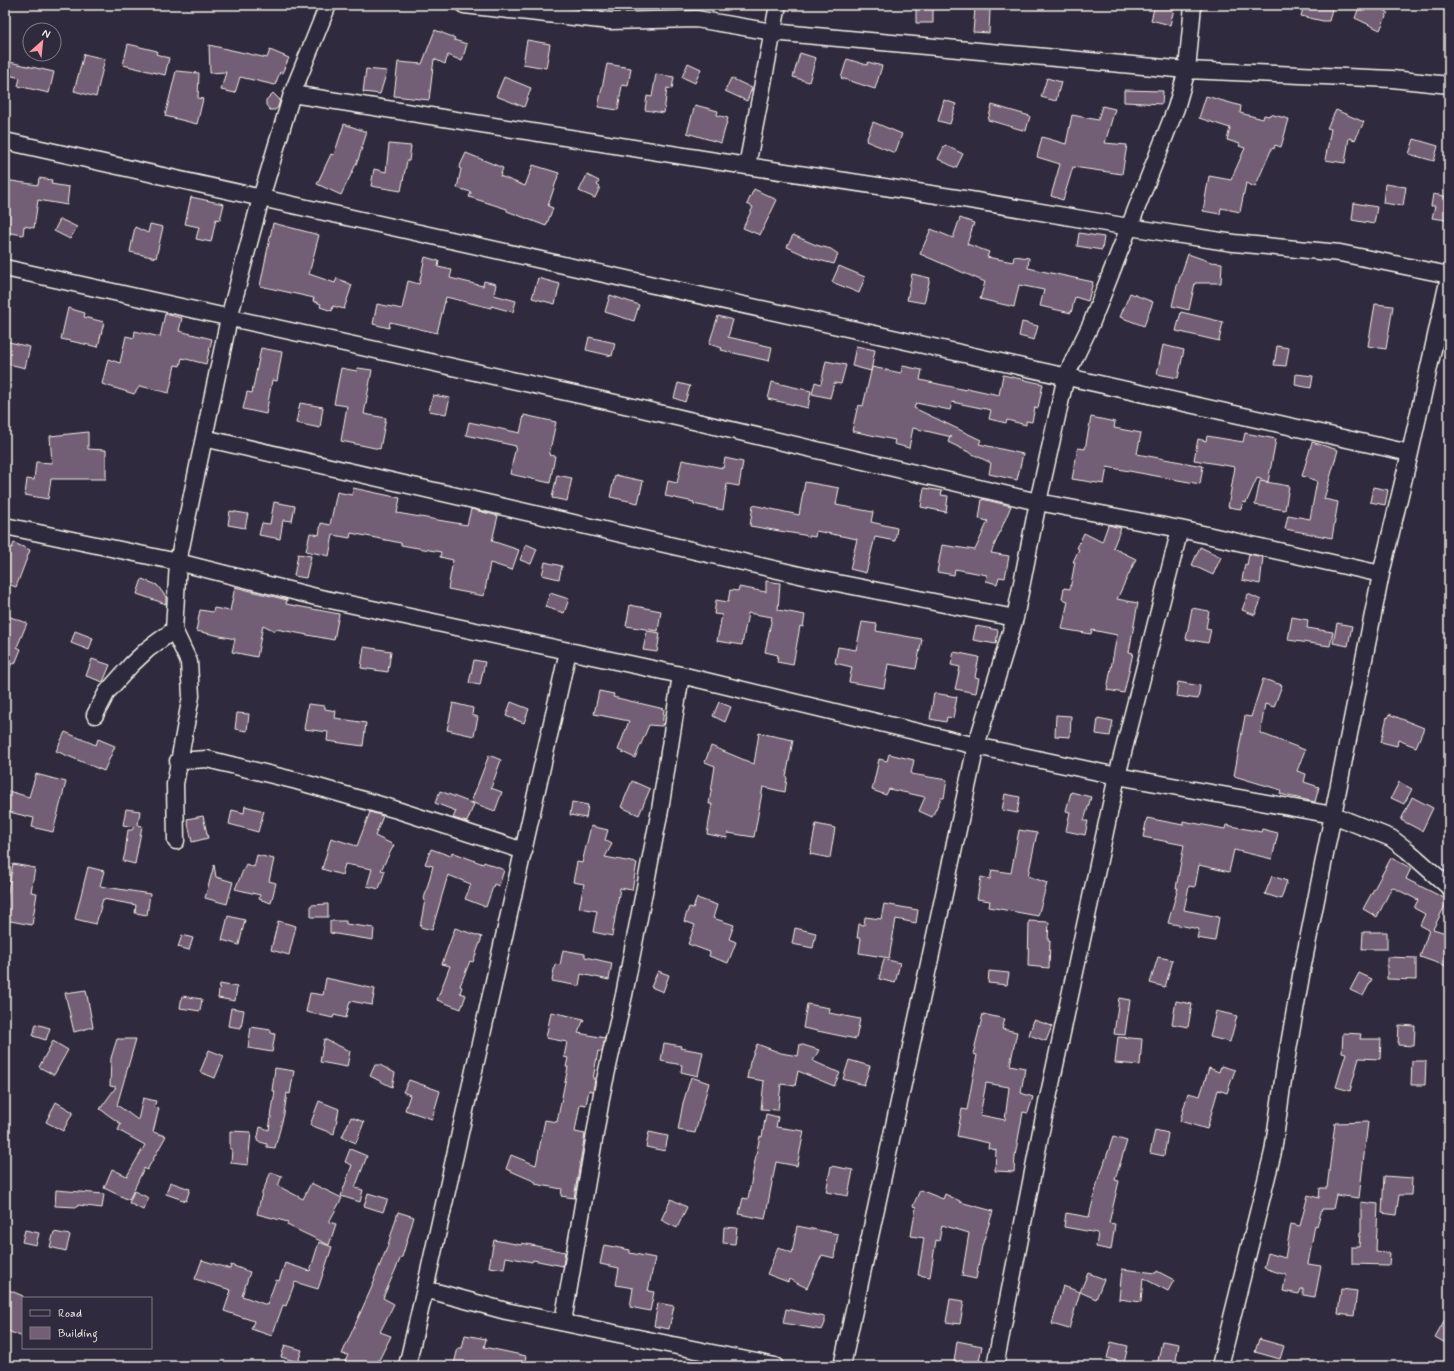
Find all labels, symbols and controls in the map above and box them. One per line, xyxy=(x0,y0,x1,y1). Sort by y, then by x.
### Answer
north arrow xyxy=(22,22,62,62)
text: N xyxy=(40,26,53,42)
legend xyxy=(22,1297,152,1349)
text: Road xyxy=(58,1306,82,1322)
text: Building xyxy=(58,1326,98,1343)

